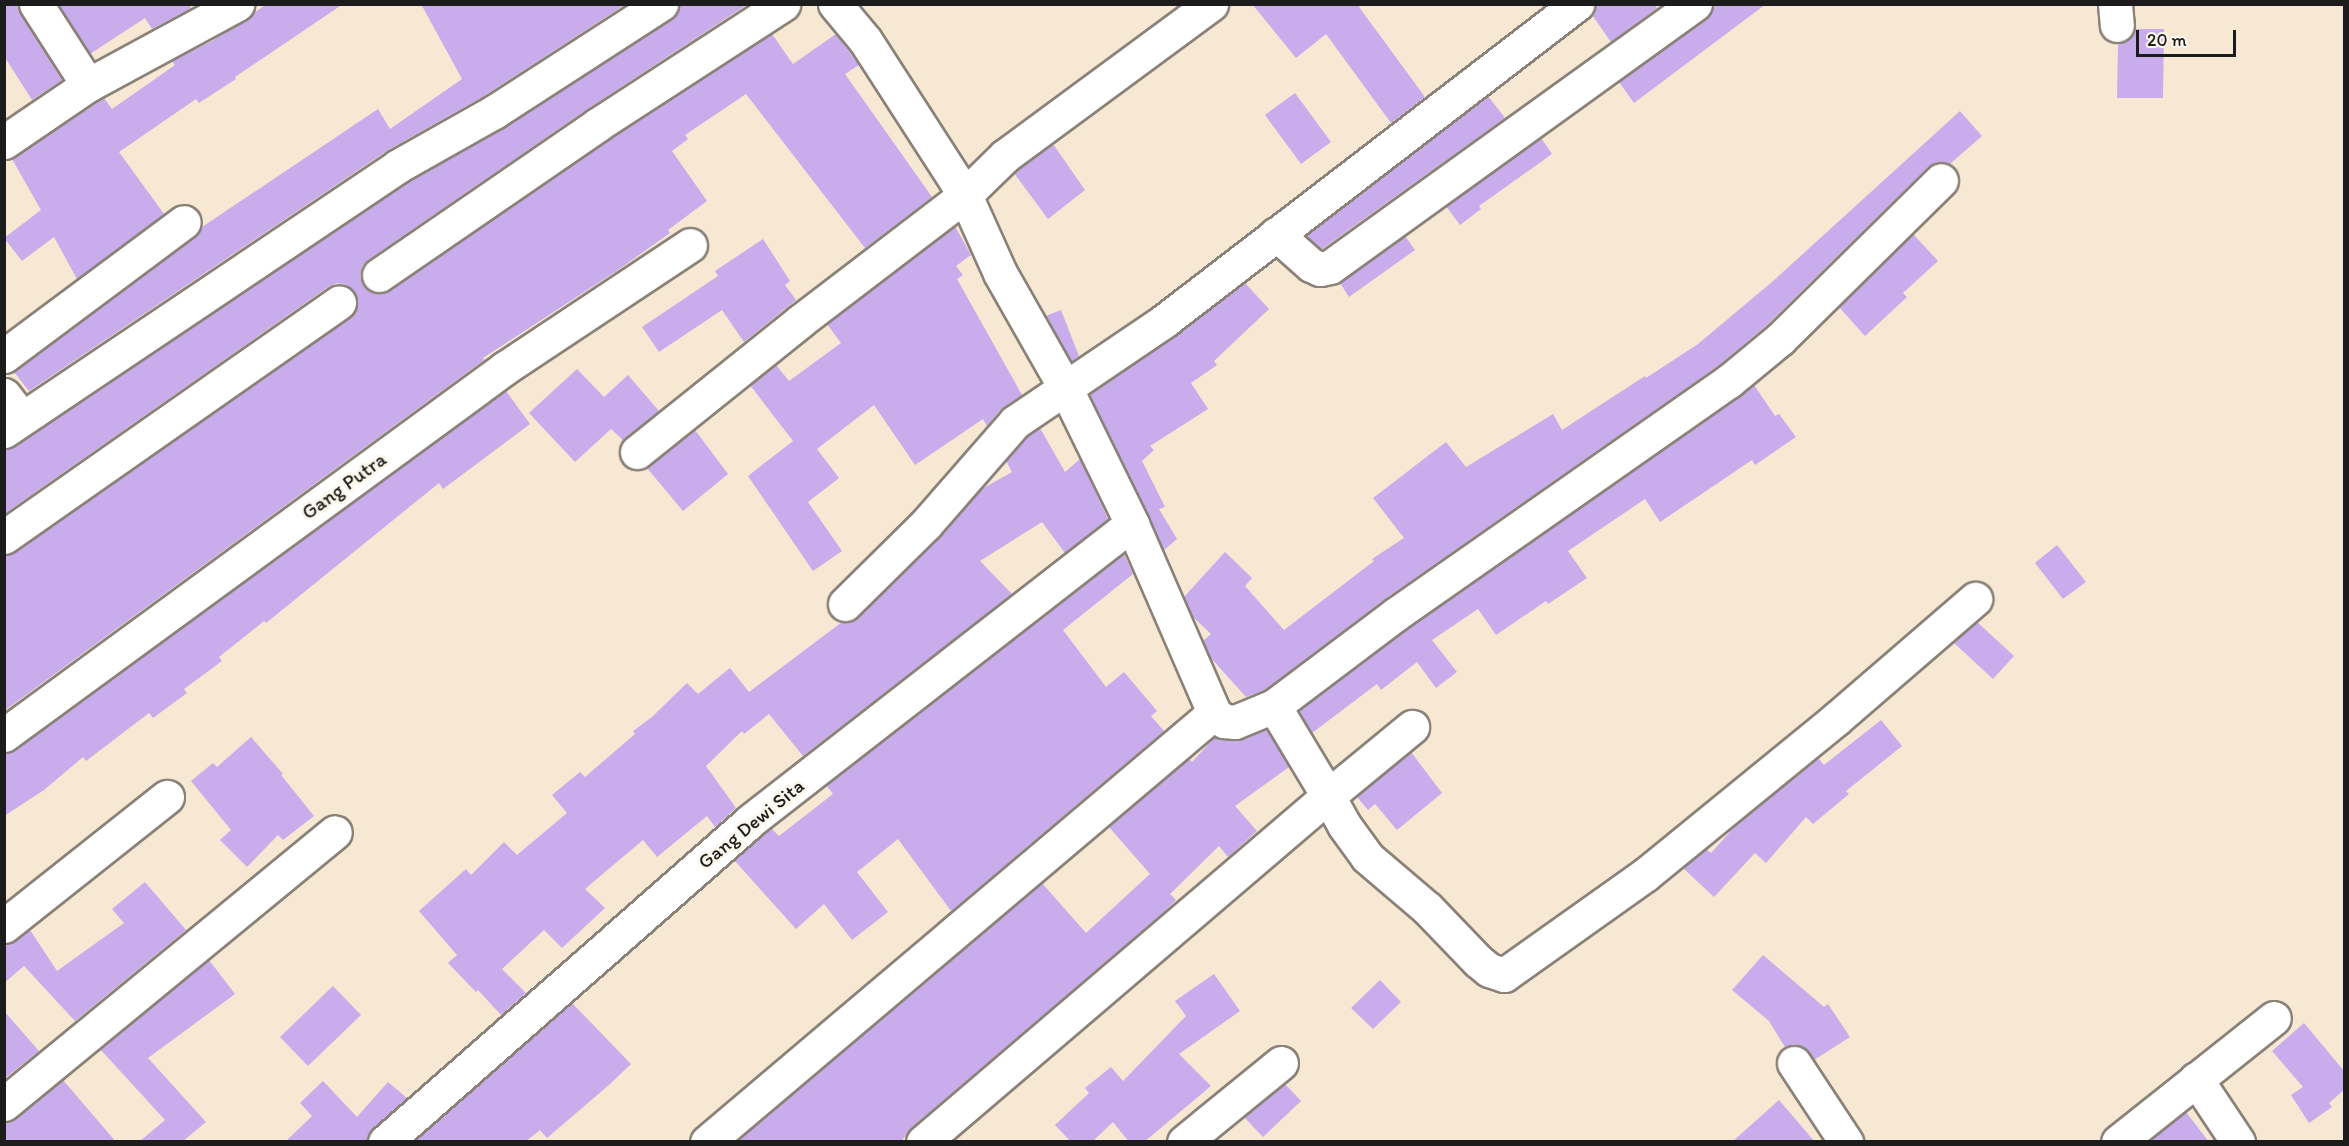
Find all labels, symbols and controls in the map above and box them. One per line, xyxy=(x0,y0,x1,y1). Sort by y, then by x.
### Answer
scale bar xyxy=(2139,18,2240,56)
text: 20 m xyxy=(2147,29,2187,51)
street label: Gang Putra xyxy=(297,448,391,524)
street label: Gang Dewi Sita xyxy=(693,774,809,874)

